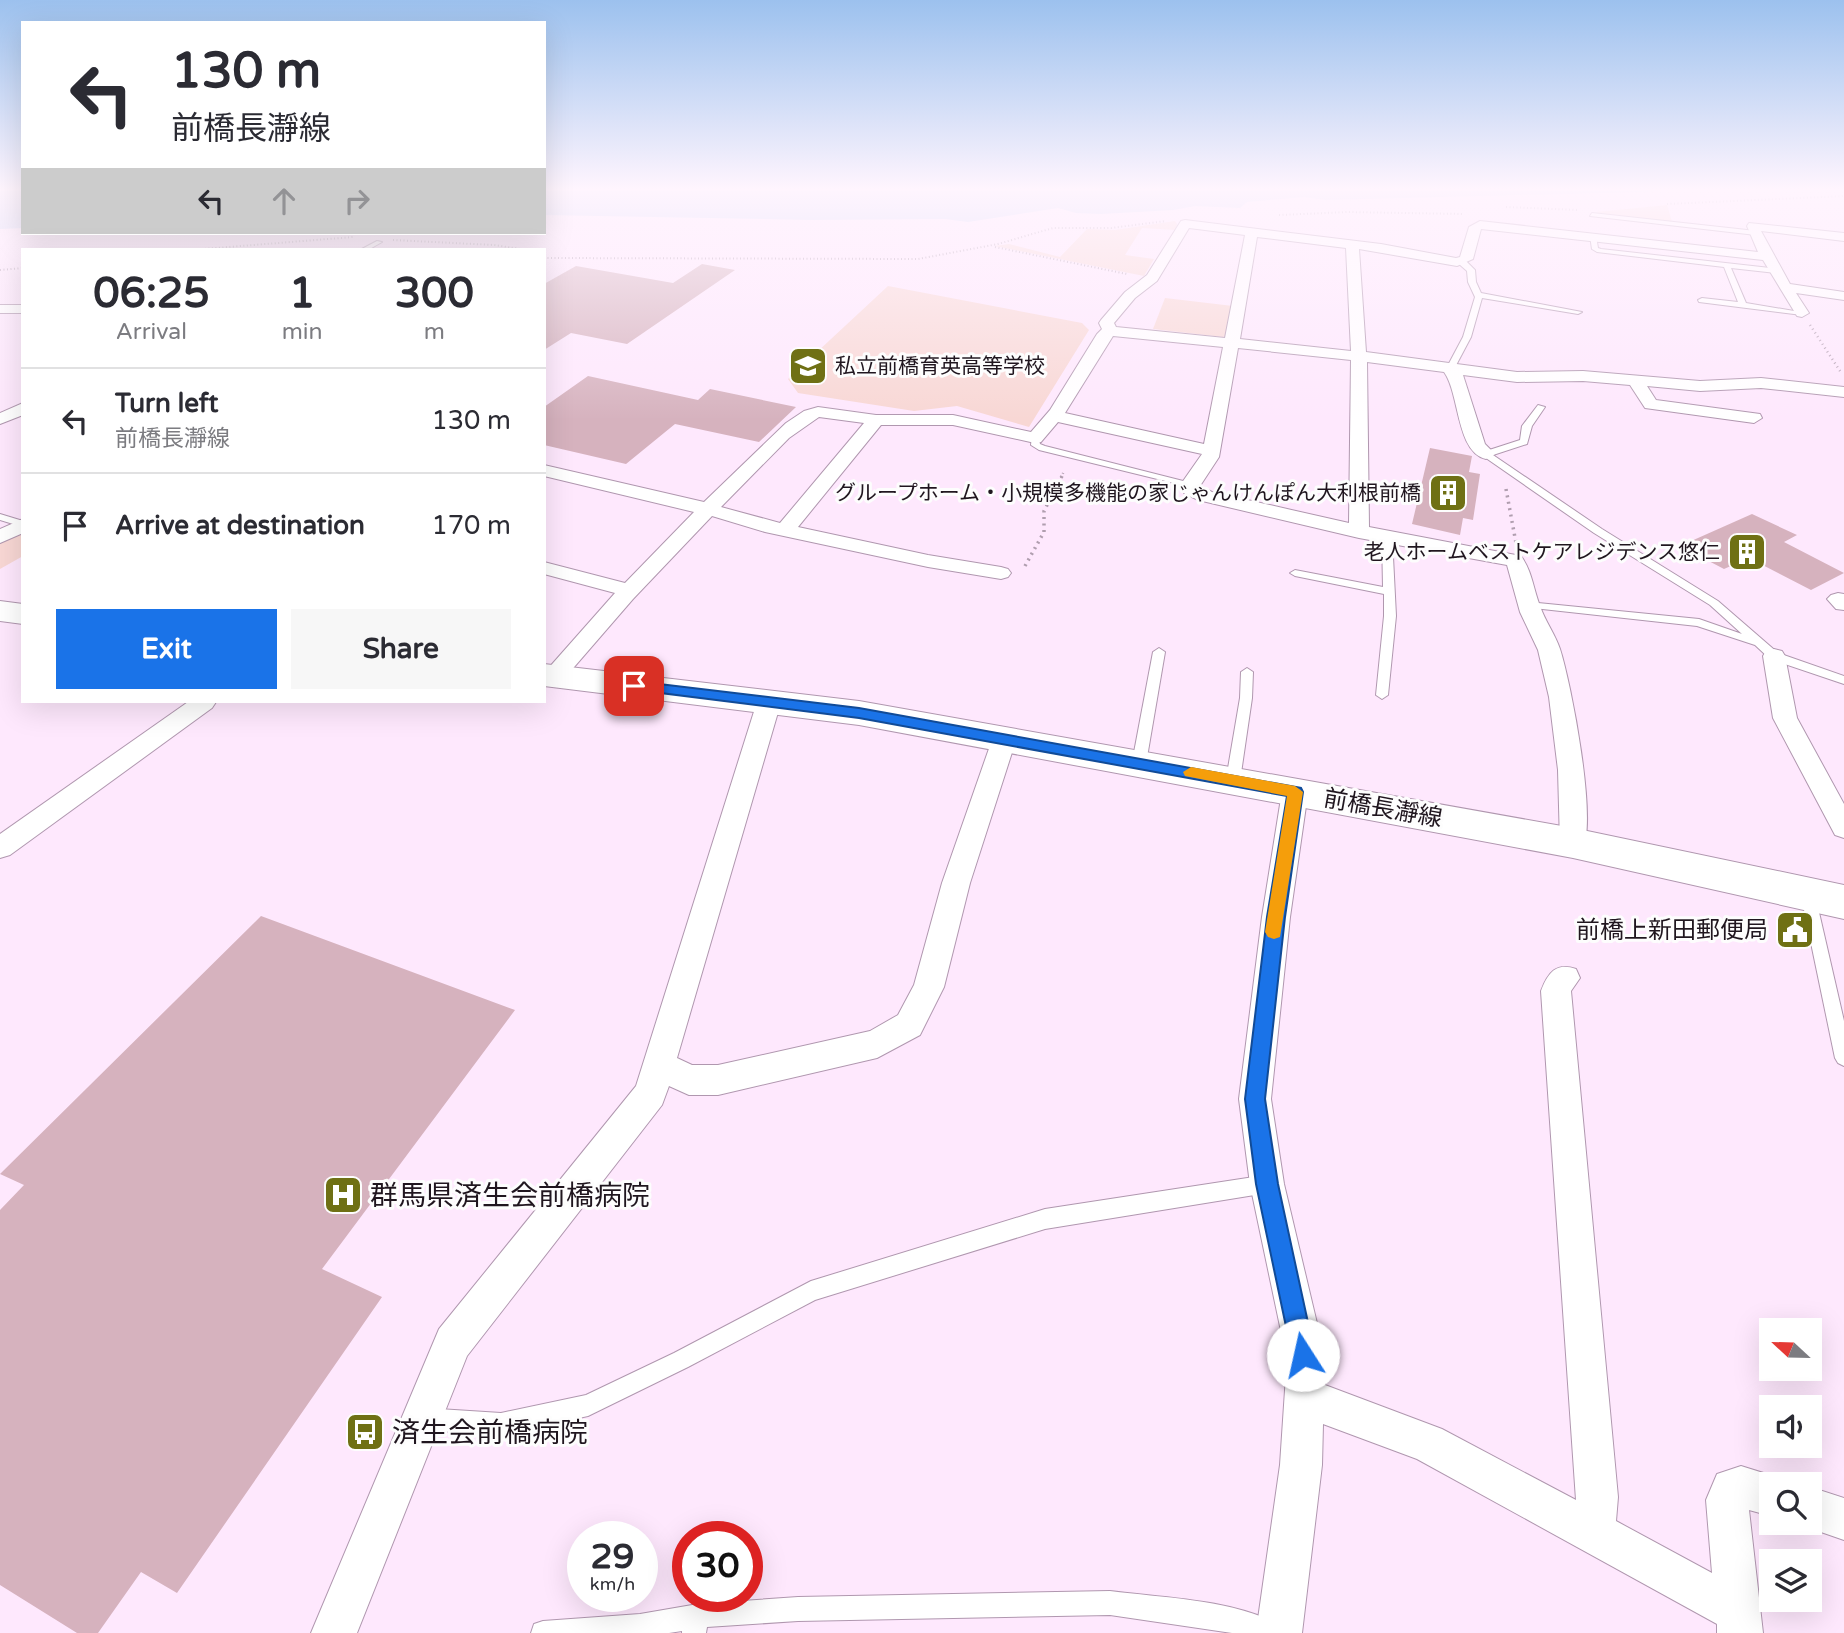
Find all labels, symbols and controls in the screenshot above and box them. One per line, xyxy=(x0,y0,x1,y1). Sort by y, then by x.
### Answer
text: 130 m xyxy=(171,42,321,101)
icon: left xyxy=(56,49,147,140)
text: 前橋長瀞線 xyxy=(171,110,331,148)
icon: left xyxy=(192,182,230,220)
icon: ahead xyxy=(265,182,303,220)
icon: right xyxy=(338,182,376,220)
text: 06:25 xyxy=(93,268,210,319)
text: 1 xyxy=(289,268,315,319)
text: 300 xyxy=(395,268,474,319)
text: Arrival xyxy=(116,318,187,346)
text: min xyxy=(282,318,323,346)
text: m xyxy=(424,318,445,346)
school or university icon: 私立前橋育英高等学校 xyxy=(787,345,829,387)
place label: 私立前橋育英高等学校 xyxy=(835,354,1045,379)
text: Turn left xyxy=(115,388,218,419)
icon: left xyxy=(56,402,94,440)
text: 130 m xyxy=(431,405,511,436)
text: 前橋長瀞線 xyxy=(115,425,230,453)
building icon: グループホーム・小規模多機能の家じゃんけんぽん大利根前橋 xyxy=(1427,472,1469,514)
place label: グループホーム・小規模多機能の家じゃんけんぽん大利根前橋 xyxy=(835,481,1421,506)
icon: arrive xyxy=(56,507,94,545)
text: Arrive at destination xyxy=(115,510,365,541)
text: 170 m xyxy=(431,510,511,541)
building icon: 老人ホームベストケアレジデンス悠仁 xyxy=(1726,531,1768,573)
place label: 老人ホームベストケアレジデンス悠仁 xyxy=(1364,540,1720,565)
button: Exit xyxy=(56,609,277,689)
button: Share xyxy=(291,609,511,689)
pin xyxy=(604,656,664,716)
icon: arrive xyxy=(615,667,653,705)
street label: 前橋長瀞線 xyxy=(1321,784,1445,833)
public building icon: 前橋上新田郵便局 xyxy=(1774,909,1816,951)
place label: 前橋上新田郵便局 xyxy=(1576,916,1768,945)
hospital icon: 群馬県済生会前橋病院 xyxy=(322,1174,364,1216)
place label: 群馬県済生会前橋病院 xyxy=(370,1179,650,1213)
position arrow xyxy=(1266,1318,1340,1392)
north arrow xyxy=(1759,1318,1822,1381)
map controls xyxy=(1759,1318,1822,1612)
button: sound xyxy=(1759,1395,1822,1458)
bus stop icon: 済生会前橋病院 xyxy=(344,1411,386,1453)
place label: 済生会前橋病院 xyxy=(392,1416,588,1450)
button: search xyxy=(1759,1472,1822,1535)
speed limit sign: 30 xyxy=(672,1521,763,1612)
text: 29 xyxy=(591,1536,634,1578)
button: layers xyxy=(1759,1549,1822,1612)
text: km/h xyxy=(590,1573,635,1595)

